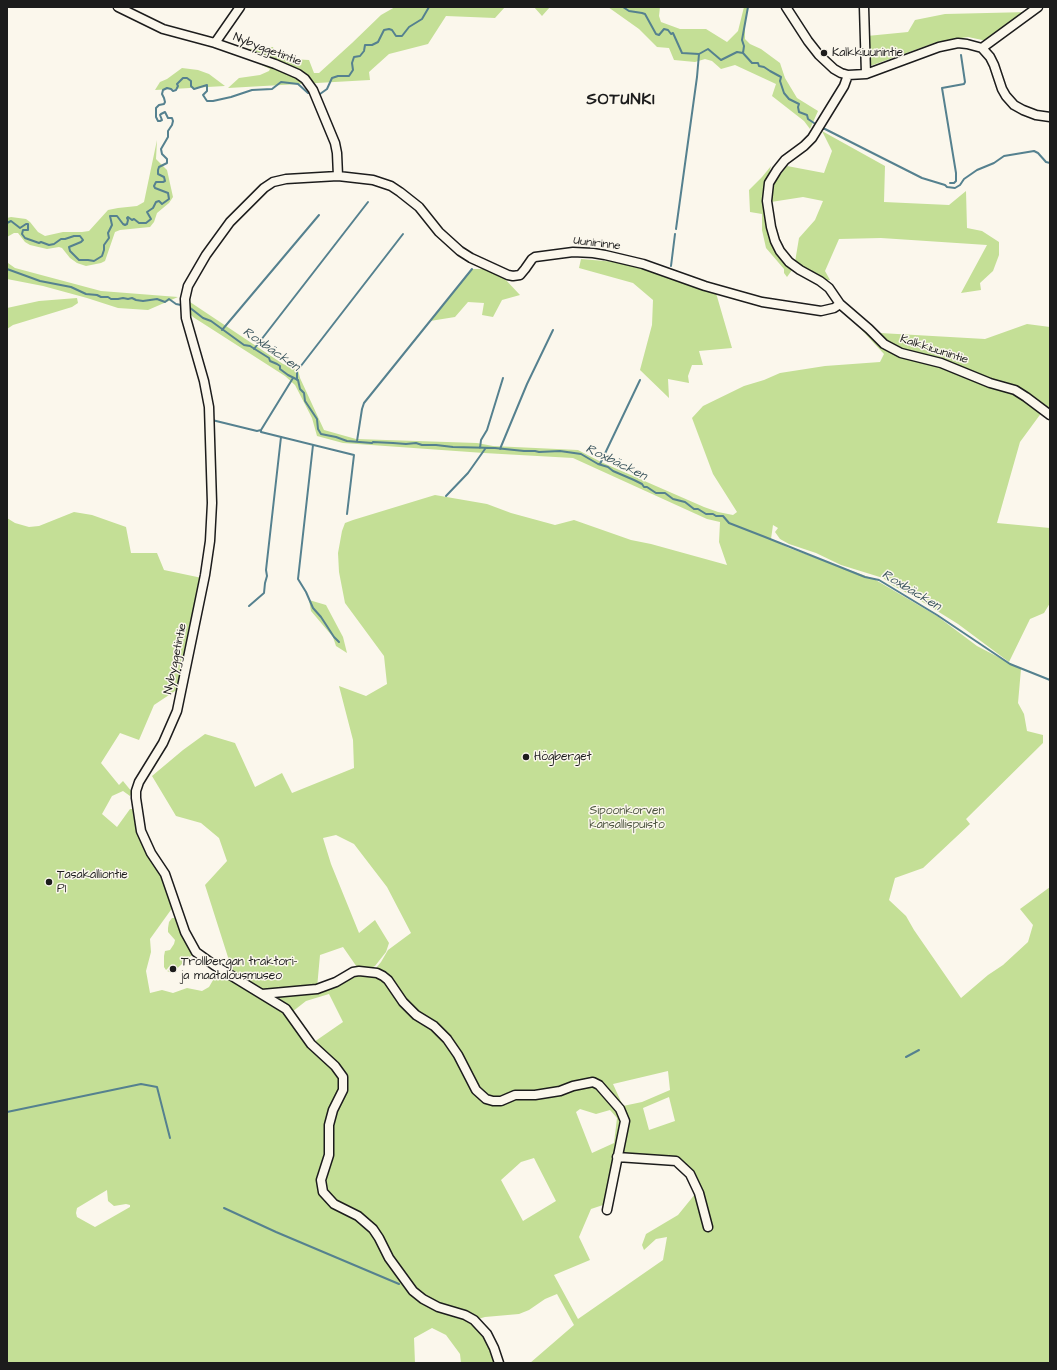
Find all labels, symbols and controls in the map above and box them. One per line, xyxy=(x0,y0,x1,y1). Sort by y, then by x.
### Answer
street label: Nybyggetintie xyxy=(231,30,303,70)
place label: Kalkkiuunintie xyxy=(832,46,903,60)
marker: Kalkkiuunintie xyxy=(819,48,829,58)
district label: SOTUNKI xyxy=(586,91,656,111)
street label: Uunirinne xyxy=(573,234,621,254)
water label: Roxbäcken xyxy=(239,325,303,375)
street label: Kalkkiuunintie xyxy=(898,332,970,368)
water label: Roxbäcken xyxy=(583,441,649,485)
water label: Roxbäcken xyxy=(879,567,943,615)
street label: Nybyggetintie xyxy=(161,622,191,696)
place label: Högberget xyxy=(534,750,592,764)
marker: Högberget xyxy=(521,752,531,762)
park label: Sipoonkorven kansallispuisto xyxy=(589,804,665,832)
place label: Tasakalliontie P1 xyxy=(57,868,128,896)
marker: Tasakalliontie P1 xyxy=(44,877,54,887)
place label: Trollbergan traktori- ja maatalousmuseo xyxy=(181,955,297,983)
marker: Trollbergan traktori- ja maatalousmuseo xyxy=(168,964,178,974)

